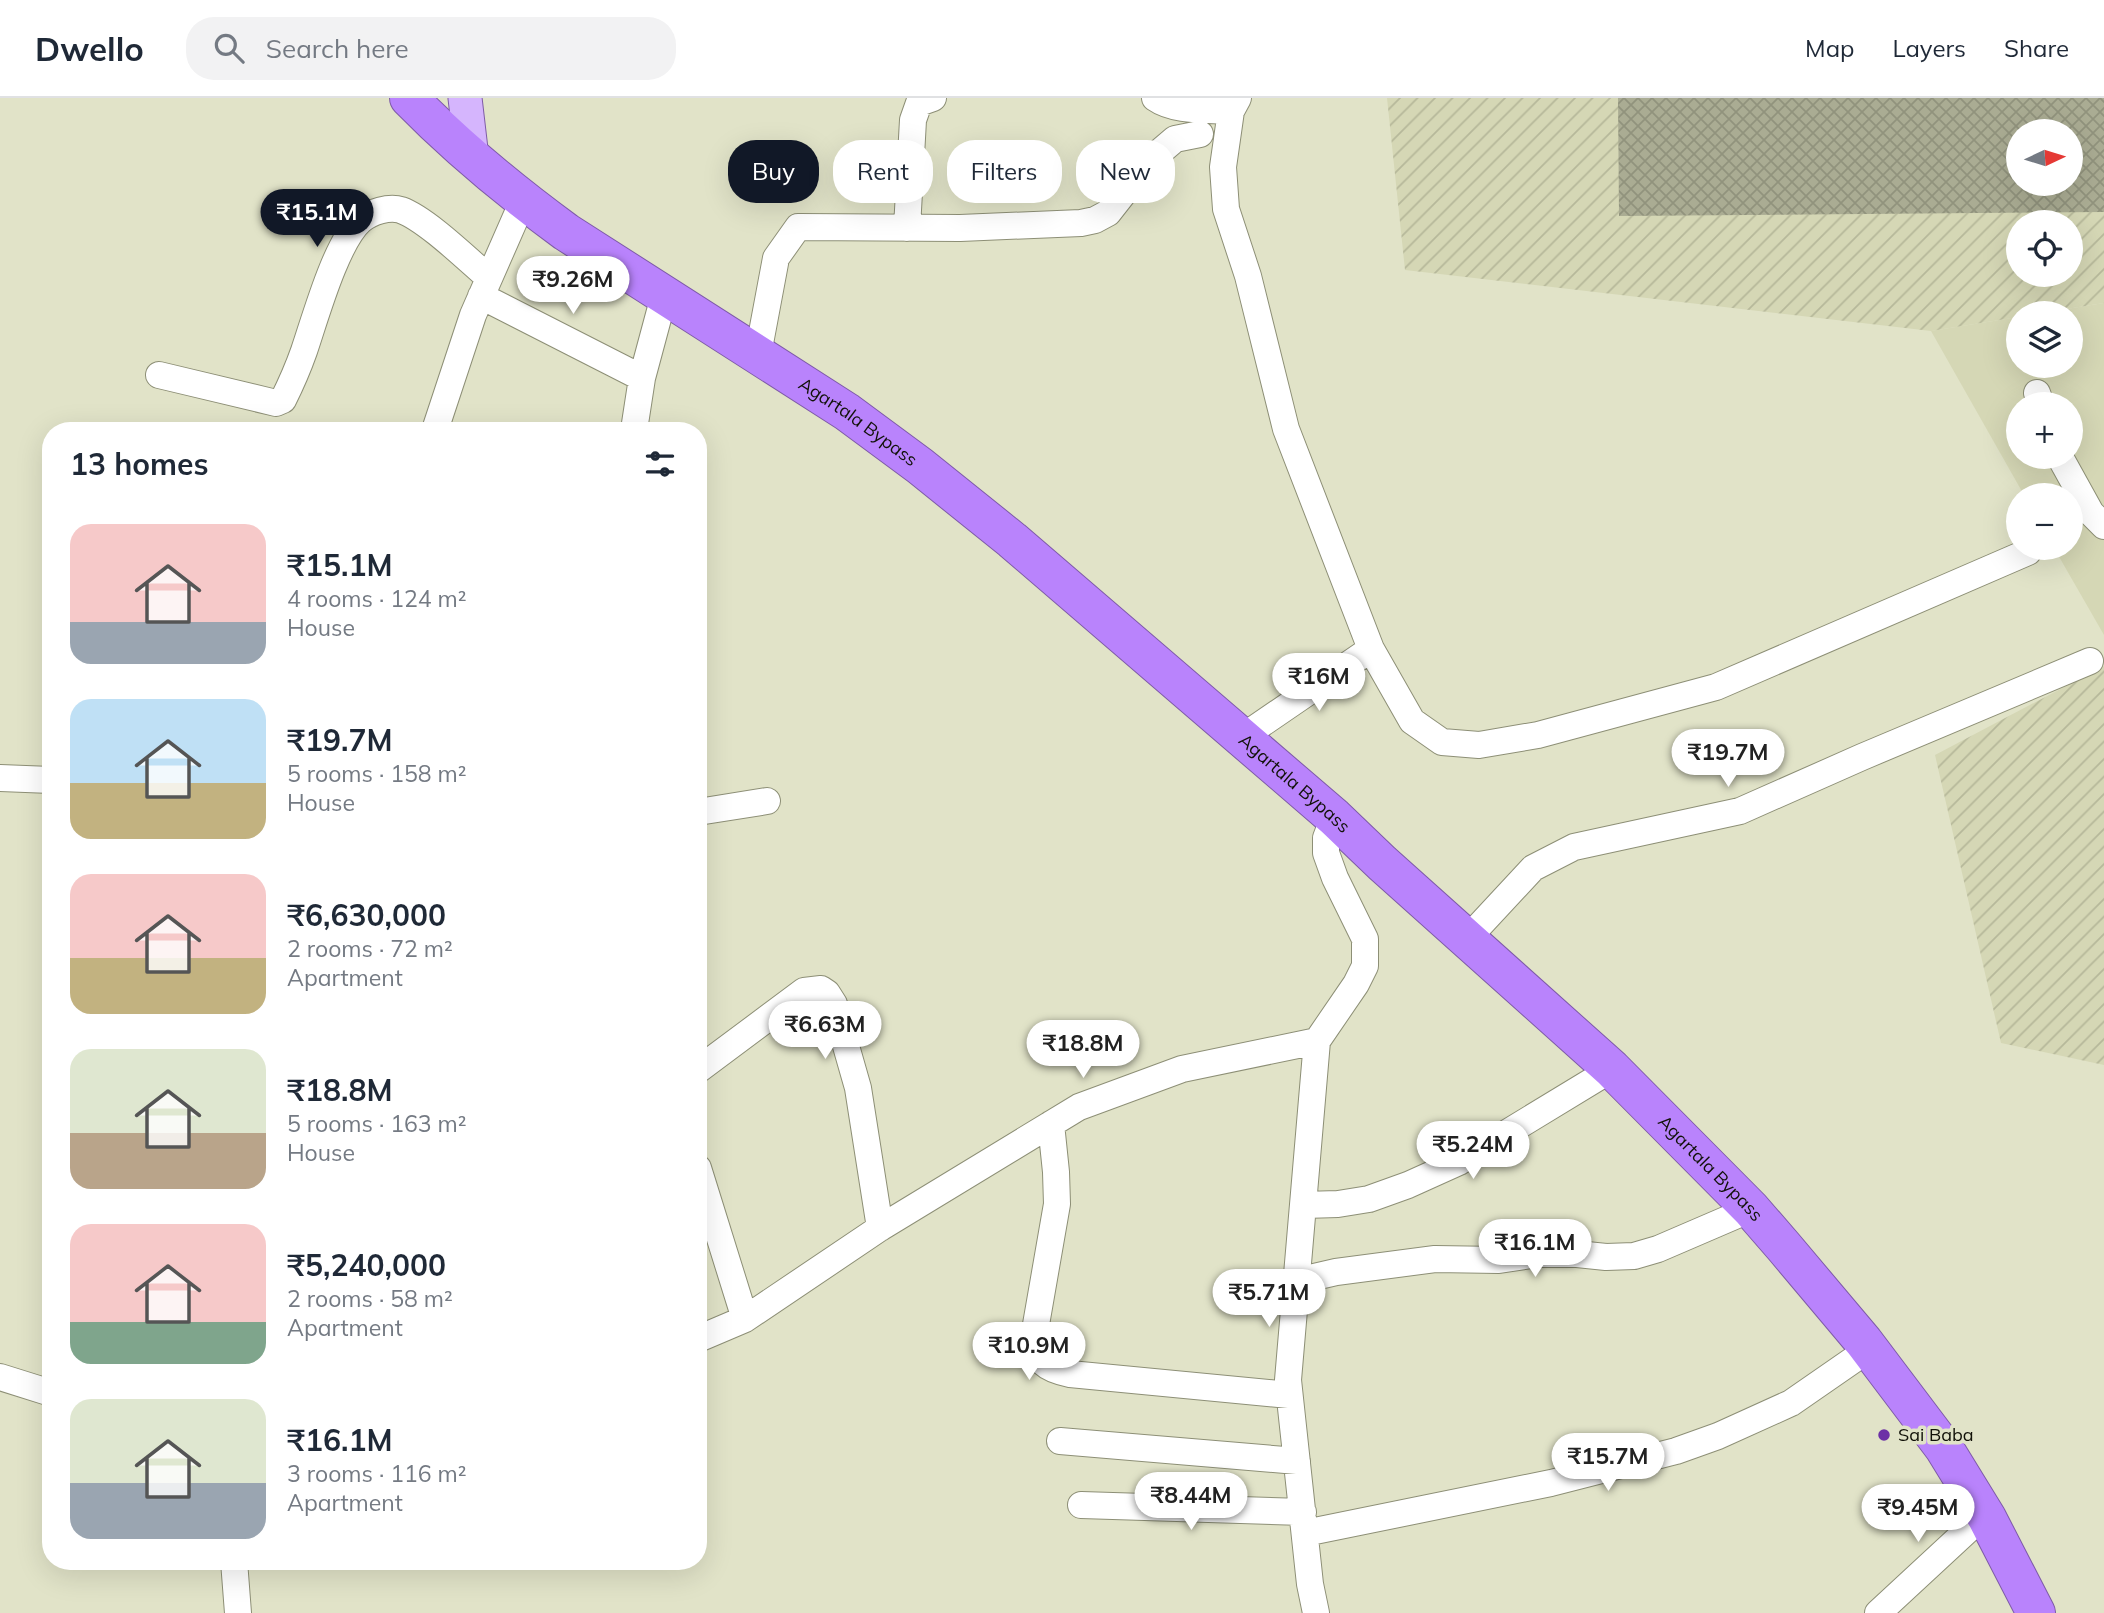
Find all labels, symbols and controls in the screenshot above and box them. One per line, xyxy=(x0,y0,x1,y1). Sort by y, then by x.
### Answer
search box xyxy=(186,17,676,80)
text: Dwello xyxy=(35,28,144,69)
icon: search xyxy=(210,29,248,67)
text: Search here xyxy=(266,32,409,65)
text: Map xyxy=(1805,33,1854,63)
text: Layers xyxy=(1892,33,1966,63)
text: Share xyxy=(2004,33,2069,63)
north arrow xyxy=(2006,119,2082,196)
map controls xyxy=(2006,119,2083,560)
chip: Buy xyxy=(728,140,819,203)
chip: Rent xyxy=(833,140,933,203)
chip: Filters xyxy=(947,140,1062,203)
chip: New xyxy=(1076,140,1175,203)
pin: ₹15.1M xyxy=(260,190,374,249)
text: ₹15.1M xyxy=(277,197,357,226)
button: locate xyxy=(2006,210,2083,287)
pin: ₹9.26M xyxy=(516,256,630,316)
text: ₹9.26M xyxy=(533,264,613,293)
button: layers xyxy=(2006,301,2083,378)
street label: Agartala Bypass xyxy=(794,372,922,471)
button: + xyxy=(2006,392,2083,469)
text: 13 homes xyxy=(70,445,209,483)
icon: filters xyxy=(641,445,679,483)
button: − xyxy=(2006,483,2083,560)
text: ₹15.1M xyxy=(287,546,393,584)
icon: home xyxy=(126,552,210,636)
text: 4 rooms · 124 m² xyxy=(287,584,467,613)
text: House xyxy=(287,613,355,642)
pin: ₹16M xyxy=(1278,654,1360,713)
text: ₹16M xyxy=(1288,661,1350,690)
text: ₹19.7M xyxy=(287,721,393,759)
icon: home xyxy=(126,727,210,811)
street label: Agartala Bypass xyxy=(1234,728,1355,837)
pin: ₹19.7M xyxy=(1671,730,1785,789)
text: ₹19.7M xyxy=(1688,737,1768,766)
text: 5 rooms · 158 m² xyxy=(287,759,467,788)
text: House xyxy=(287,788,355,817)
text: ₹6,630,000 xyxy=(287,896,446,934)
icon: home xyxy=(126,902,210,986)
text: 2 rooms · 72 m² xyxy=(287,934,453,963)
text: Apartment xyxy=(287,963,403,992)
pin: ₹6.63M xyxy=(768,1002,882,1061)
text: ₹6.63M xyxy=(785,1009,865,1038)
pin: ₹18.8M xyxy=(1026,1020,1140,1080)
text: ₹18.8M xyxy=(1043,1028,1123,1057)
text: ₹18.8M xyxy=(287,1071,393,1109)
icon: home xyxy=(126,1077,210,1161)
text: 5 rooms · 163 m² xyxy=(287,1109,467,1138)
street label: Agartala Bypass xyxy=(1653,1110,1768,1226)
pin: ₹5.24M xyxy=(1416,1122,1530,1181)
text: ₹5.24M xyxy=(1433,1129,1513,1158)
text: House xyxy=(287,1138,355,1167)
pin: ₹16.1M xyxy=(1478,1220,1592,1279)
text: ₹16.1M xyxy=(1495,1227,1575,1256)
text: ₹5,240,000 xyxy=(287,1246,446,1284)
icon: home xyxy=(126,1252,210,1336)
pin: ₹5.71M xyxy=(1212,1270,1326,1329)
text: ₹5.71M xyxy=(1229,1277,1309,1306)
text: 2 rooms · 58 m² xyxy=(287,1284,453,1313)
text: Apartment xyxy=(287,1313,403,1342)
pin: ₹10.9M xyxy=(972,1322,1086,1382)
text: ₹10.9M xyxy=(989,1330,1069,1359)
text: ₹16.1M xyxy=(287,1421,393,1459)
place label: Sai Baba xyxy=(1898,1423,1974,1446)
icon: home xyxy=(126,1427,210,1511)
marker: Sai Baba xyxy=(1876,1427,1892,1443)
pin: ₹15.7M xyxy=(1551,1434,1665,1493)
text: ₹15.7M xyxy=(1568,1441,1648,1470)
text: 3 rooms · 116 m² xyxy=(287,1459,467,1488)
pin: ₹8.44M xyxy=(1134,1472,1248,1532)
text: ₹8.44M xyxy=(1151,1480,1231,1509)
pin: ₹9.45M xyxy=(1861,1484,1975,1544)
text: Apartment xyxy=(287,1488,403,1517)
text: ₹9.45M xyxy=(1878,1492,1958,1521)

